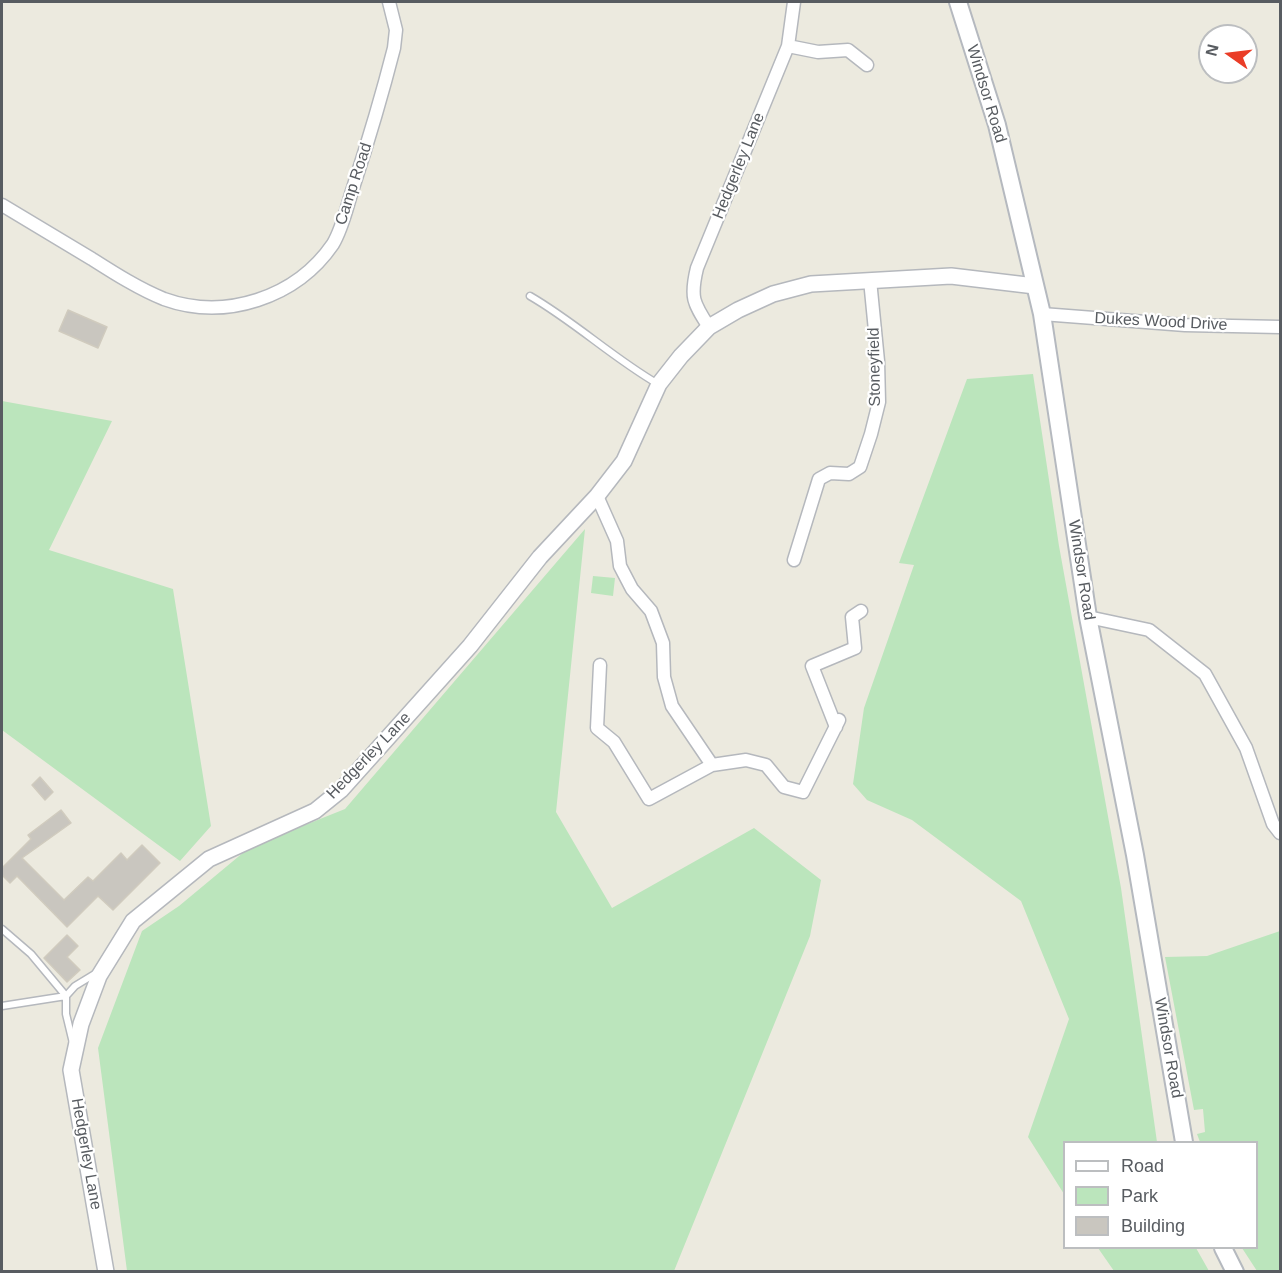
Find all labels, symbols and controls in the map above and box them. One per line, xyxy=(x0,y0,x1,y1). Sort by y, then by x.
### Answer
north arrow xyxy=(1198,24,1258,84)
text: N xyxy=(1202,42,1222,58)
street label: Windsor Road xyxy=(962,43,1010,145)
street label: Hedgerley Lane xyxy=(709,110,769,222)
street label: Camp Road xyxy=(332,140,376,228)
street label: Dukes Wood Drive xyxy=(1094,309,1228,335)
street label: Stoneyfield xyxy=(865,327,885,407)
street label: Windsor Road xyxy=(1064,518,1098,622)
street label: Hedgerley Lane xyxy=(323,709,415,803)
street label: Windsor Road xyxy=(1150,996,1186,1100)
street label: Hedgerley Lane xyxy=(67,1097,105,1211)
legend xyxy=(1063,1141,1258,1249)
text: Road xyxy=(1121,1156,1164,1176)
text: Park xyxy=(1121,1186,1158,1206)
text: Building xyxy=(1121,1216,1185,1236)

